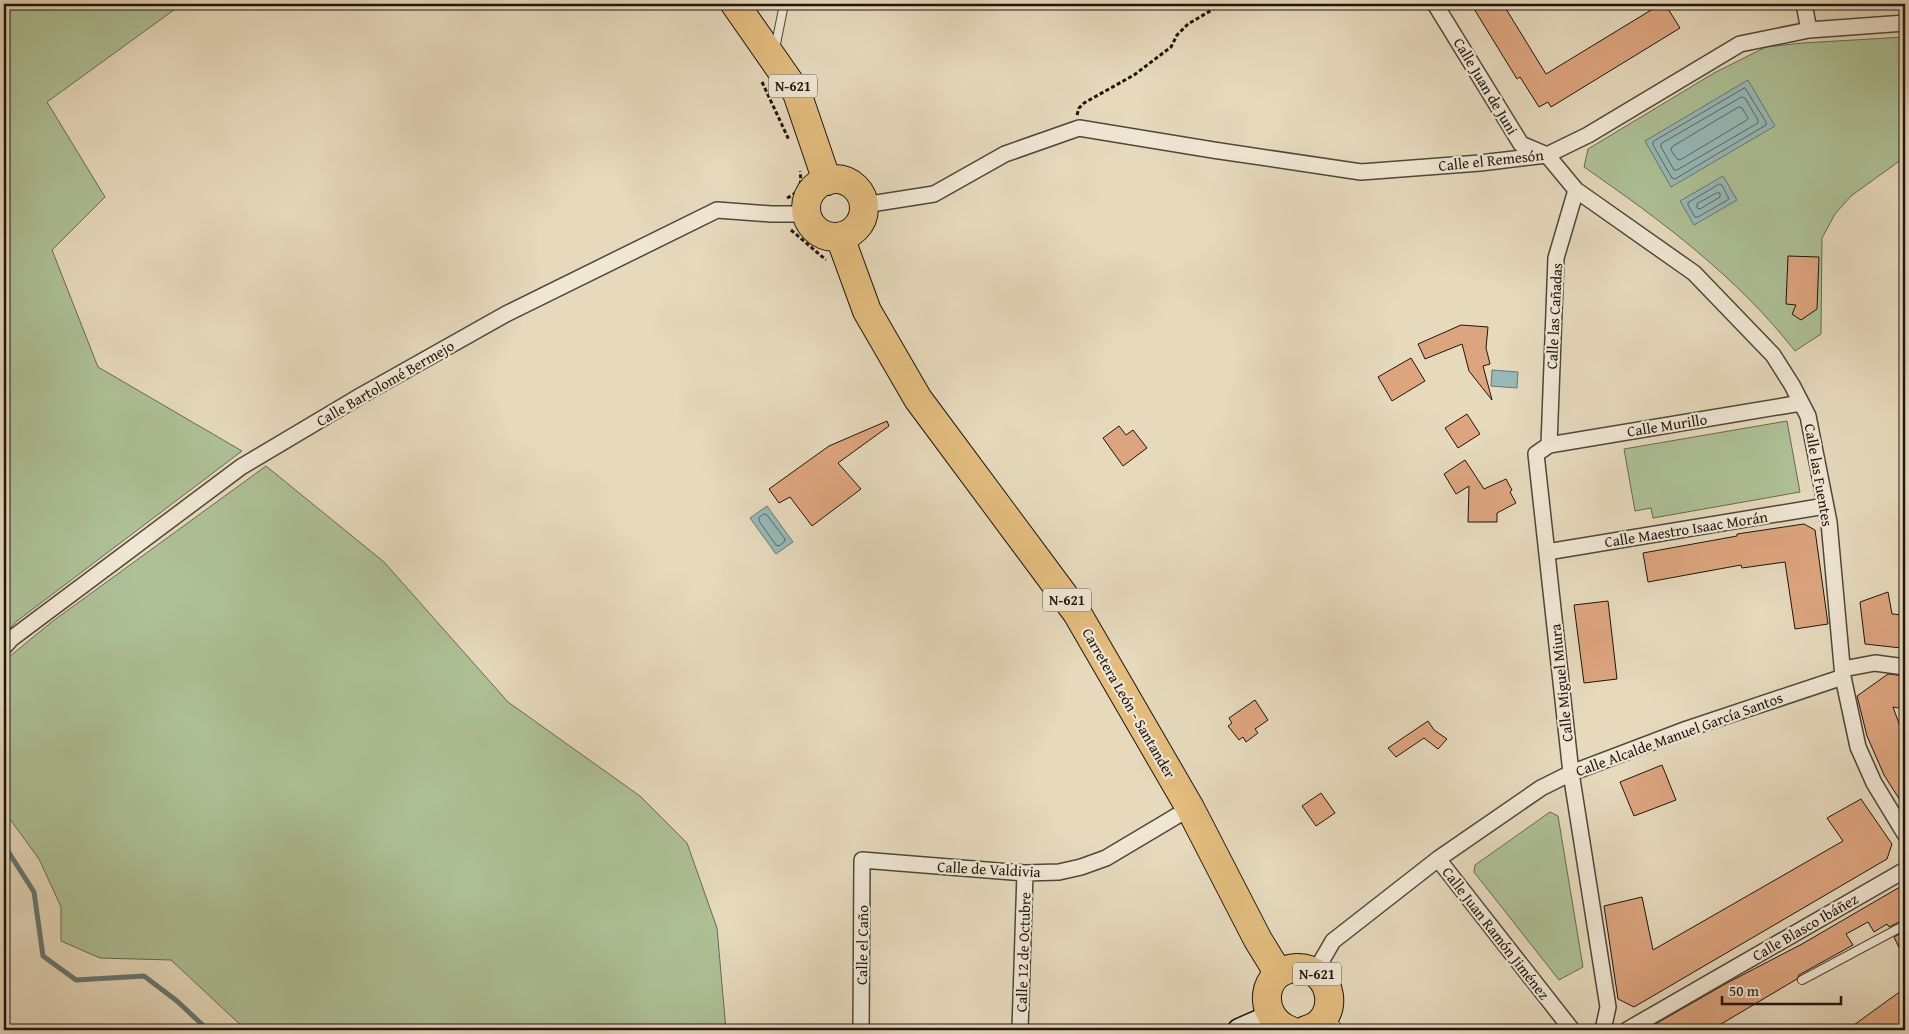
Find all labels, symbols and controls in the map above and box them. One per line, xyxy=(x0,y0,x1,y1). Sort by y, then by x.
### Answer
street label: Calle Juan de Juni xyxy=(1449,34,1523,138)
road number: N-621 xyxy=(769,74,817,98)
street label: Calle el Remesón xyxy=(1437,144,1545,176)
street label: Calle las Cañadas xyxy=(1541,262,1567,370)
street label: Calle Bartolomé Bermejo xyxy=(312,335,458,431)
street label: Calle Murillo xyxy=(1625,408,1709,442)
street label: Calle las Fuentes xyxy=(1800,422,1838,528)
street label: Calle Maestro Isaac Morán xyxy=(1603,506,1770,552)
road number: N-621 xyxy=(1043,588,1091,612)
street label: Calle Miguel Miura xyxy=(1544,623,1578,743)
street label: Carretera León - Santander xyxy=(1077,624,1181,782)
street label: Calle Alcalde Manuel García Santos xyxy=(1573,687,1786,781)
street label: Calle de Valdivia xyxy=(937,856,1041,882)
street label: Calle Juan Ramón Jiménez xyxy=(1437,862,1555,1004)
street label: Calle Blasco Ibáñez xyxy=(1748,888,1862,966)
street label: Calle 12 de Octubre xyxy=(1010,892,1036,1012)
street label: Calle el Caño xyxy=(851,905,873,985)
road number: N-621 xyxy=(1293,962,1341,986)
scale bar xyxy=(1722,974,1840,1006)
text: 50 m xyxy=(1729,980,1760,1001)

